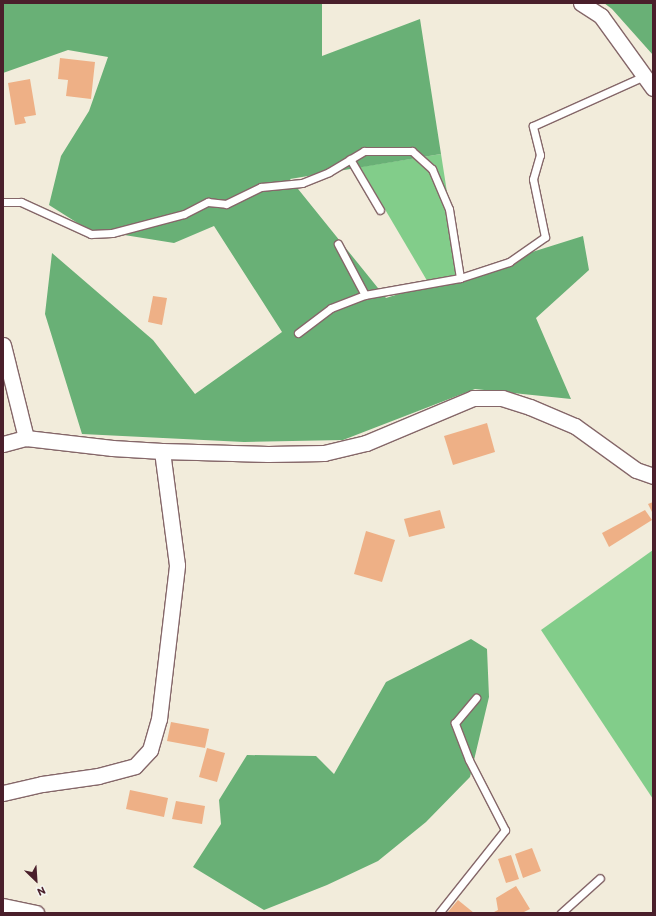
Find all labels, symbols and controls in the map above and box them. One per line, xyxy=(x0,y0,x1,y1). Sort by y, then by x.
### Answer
north arrow xyxy=(16,860,56,900)
text: N xyxy=(35,884,47,899)

